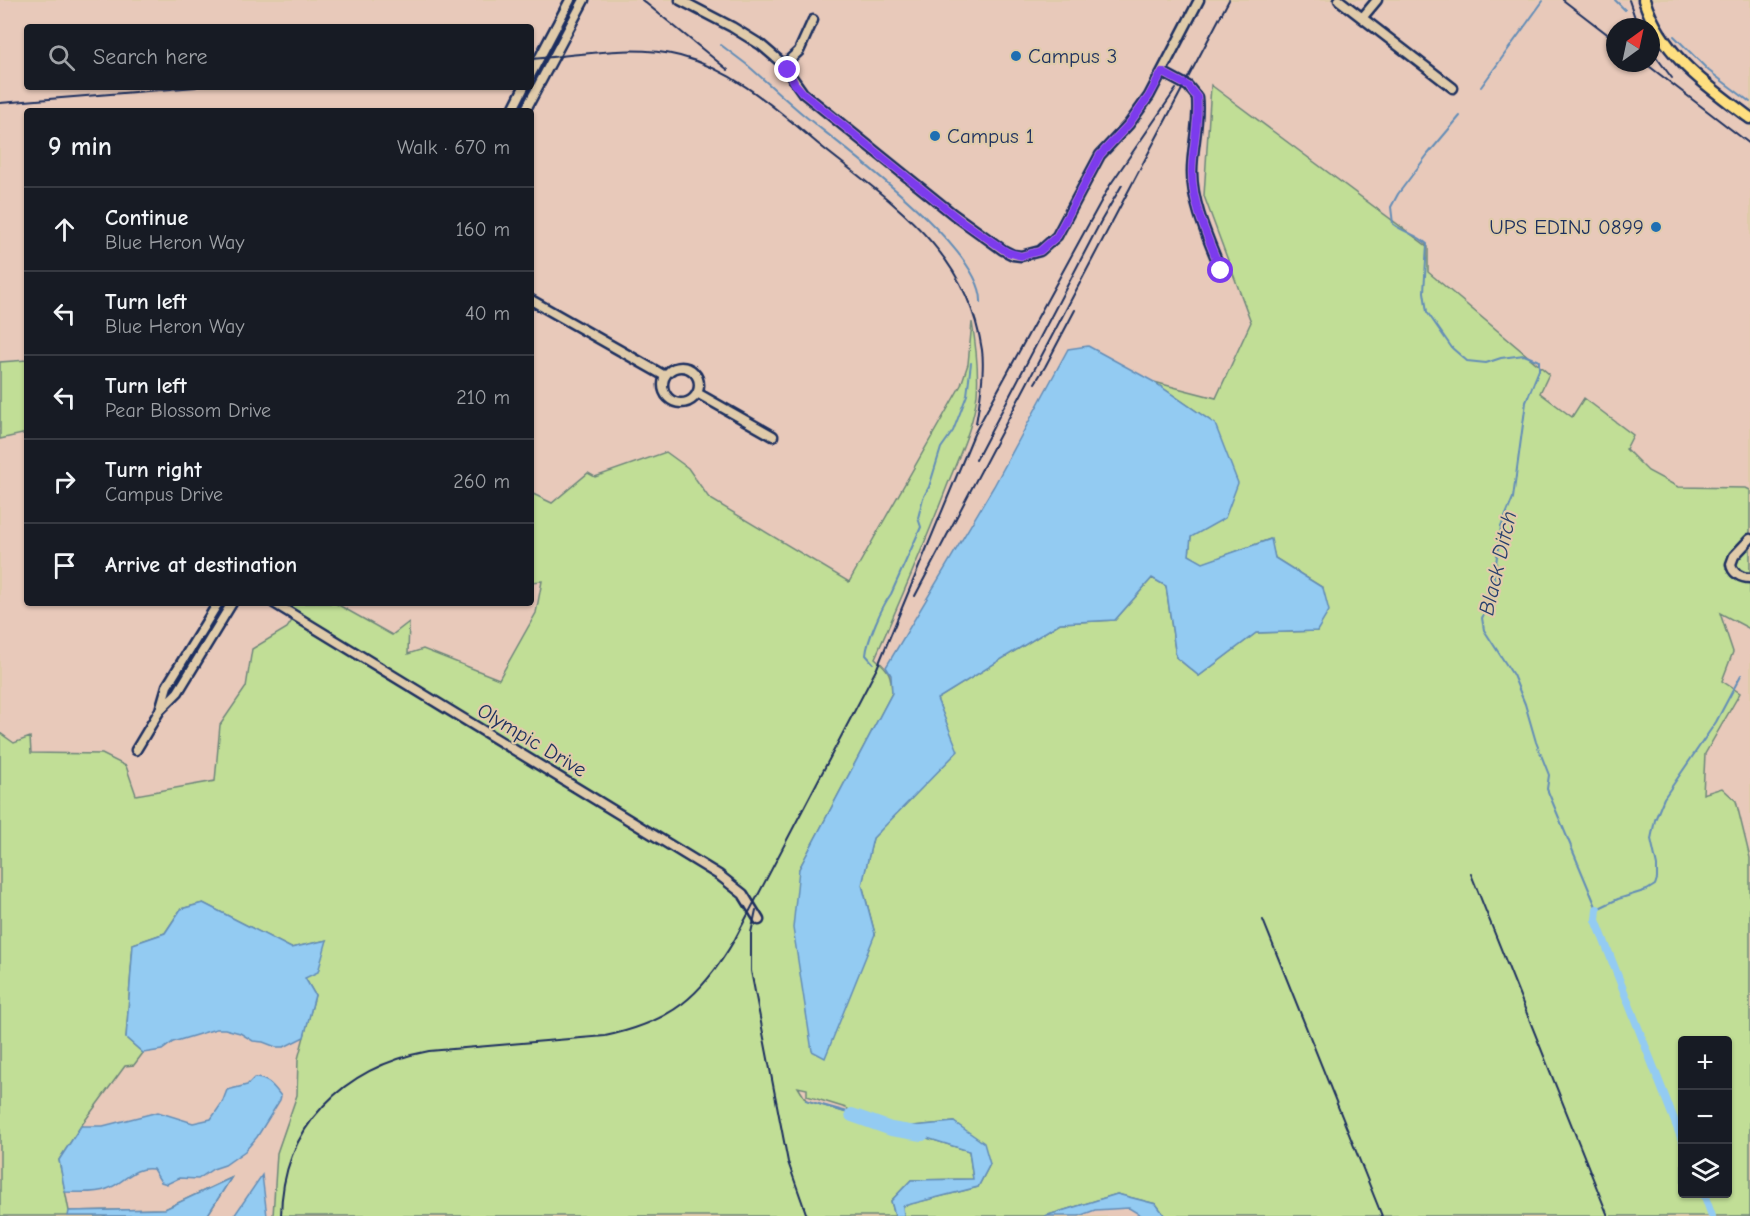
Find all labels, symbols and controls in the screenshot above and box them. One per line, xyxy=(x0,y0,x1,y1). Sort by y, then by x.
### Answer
north arrow xyxy=(1606,18,1660,72)
search box xyxy=(24,24,534,90)
icon: search xyxy=(45,41,78,74)
text: Search here xyxy=(93,44,208,70)
place label: Campus 3 xyxy=(1028,44,1117,68)
marker: Campus 3 xyxy=(1009,49,1023,63)
route end xyxy=(774,56,800,82)
place label: Campus 1 xyxy=(947,124,1034,148)
marker: Campus 1 xyxy=(928,129,942,143)
text: 9 min xyxy=(48,132,112,162)
text: Walk · 670 m xyxy=(397,136,510,159)
text: Continue xyxy=(105,205,188,231)
icon: ahead xyxy=(48,213,81,246)
place label: UPS EDINJ 0899 xyxy=(1489,215,1644,239)
text: 160 m xyxy=(456,218,510,241)
marker: UPS EDINJ 0899 xyxy=(1649,220,1663,234)
text: Blue Heron Way xyxy=(105,231,244,254)
route start xyxy=(1207,257,1233,283)
text: Turn left xyxy=(105,289,187,315)
icon: left xyxy=(48,297,81,330)
text: 40 m xyxy=(465,302,510,325)
text: Blue Heron Way xyxy=(105,315,244,338)
text: Turn left xyxy=(105,373,187,399)
icon: left xyxy=(48,381,81,414)
text: 210 m xyxy=(456,386,510,409)
text: Pear Blossom Drive xyxy=(105,399,271,422)
text: Turn right xyxy=(105,457,202,483)
icon: right xyxy=(48,465,81,498)
text: 260 m xyxy=(453,470,510,493)
text: Campus Drive xyxy=(105,483,223,506)
water label: Black Ditch xyxy=(1473,509,1523,618)
icon: arrive xyxy=(48,549,81,582)
text: Arrive at destination xyxy=(105,552,297,578)
street label: Olympic Drive xyxy=(473,698,591,782)
map controls xyxy=(1678,1036,1732,1198)
button: + xyxy=(1678,1036,1732,1090)
button: − xyxy=(1678,1090,1732,1144)
button: layers xyxy=(1678,1144,1732,1198)

